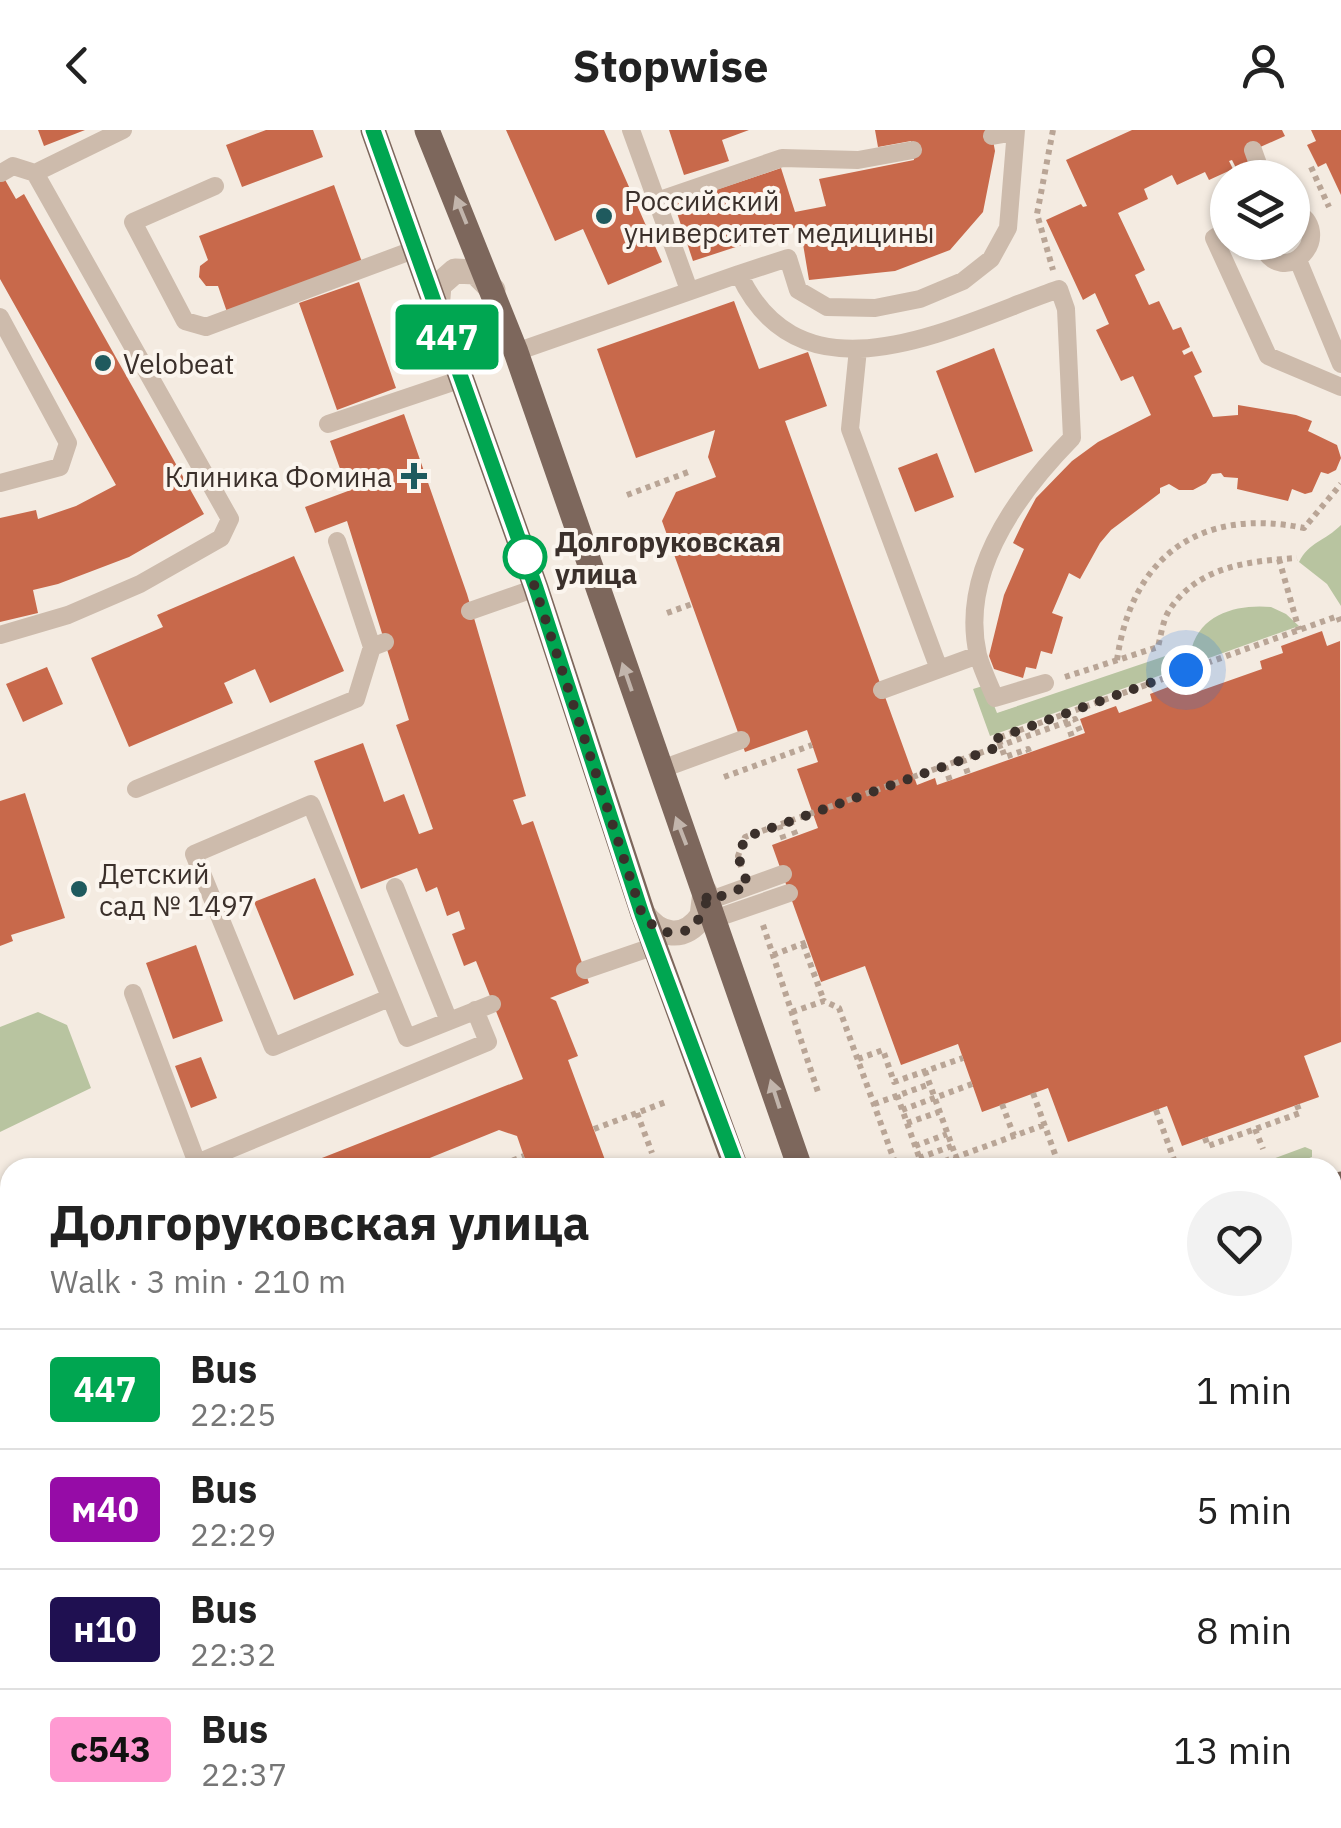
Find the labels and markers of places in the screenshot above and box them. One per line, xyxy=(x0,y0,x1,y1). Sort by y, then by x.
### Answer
place label: Российский университет медицины xyxy=(624,182,934,251)
marker: Российский университет медицины xyxy=(593,205,615,227)
place label: Velobeat xyxy=(123,345,234,382)
marker: Velobeat xyxy=(92,352,114,374)
place label: Клиника Фомина xyxy=(165,458,392,495)
marker: Клиника Фомина xyxy=(401,463,427,489)
place label: Долгоруковская улица xyxy=(555,523,781,592)
marker: Долгоруковская улица xyxy=(504,536,546,578)
place label: Детский сад № 1497 xyxy=(99,855,255,924)
marker: Детский сад № 1497 xyxy=(68,878,90,900)

